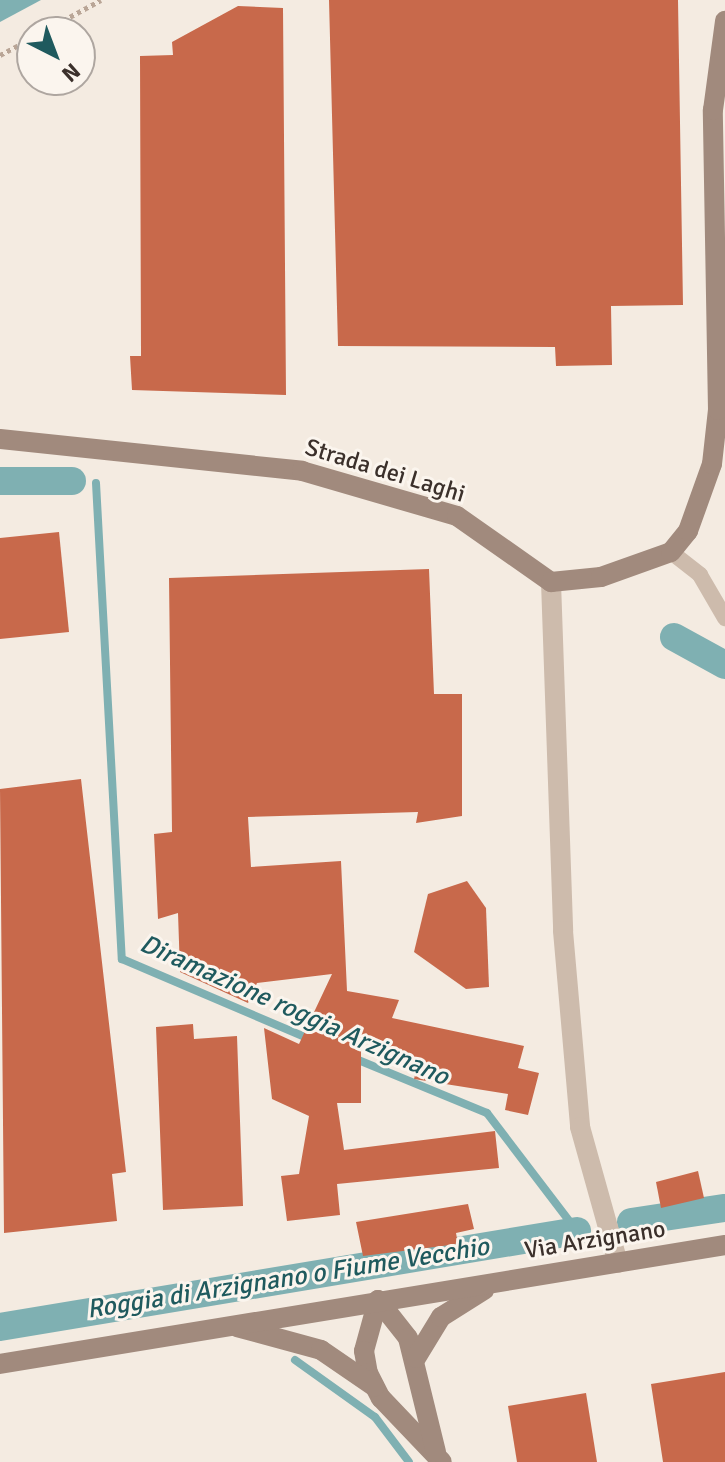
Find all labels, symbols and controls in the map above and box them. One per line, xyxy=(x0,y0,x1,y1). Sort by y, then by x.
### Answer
north arrow xyxy=(16,16,96,96)
text: N xyxy=(56,58,86,88)
street label: Strada dei Laghi xyxy=(302,433,468,509)
water label: Diramazione roggia Arzignano xyxy=(135,929,453,1093)
street label: Via Arzignano xyxy=(523,1215,667,1265)
water label: Roggia di Arzignano o Fiume Vecchio xyxy=(85,1232,491,1326)

